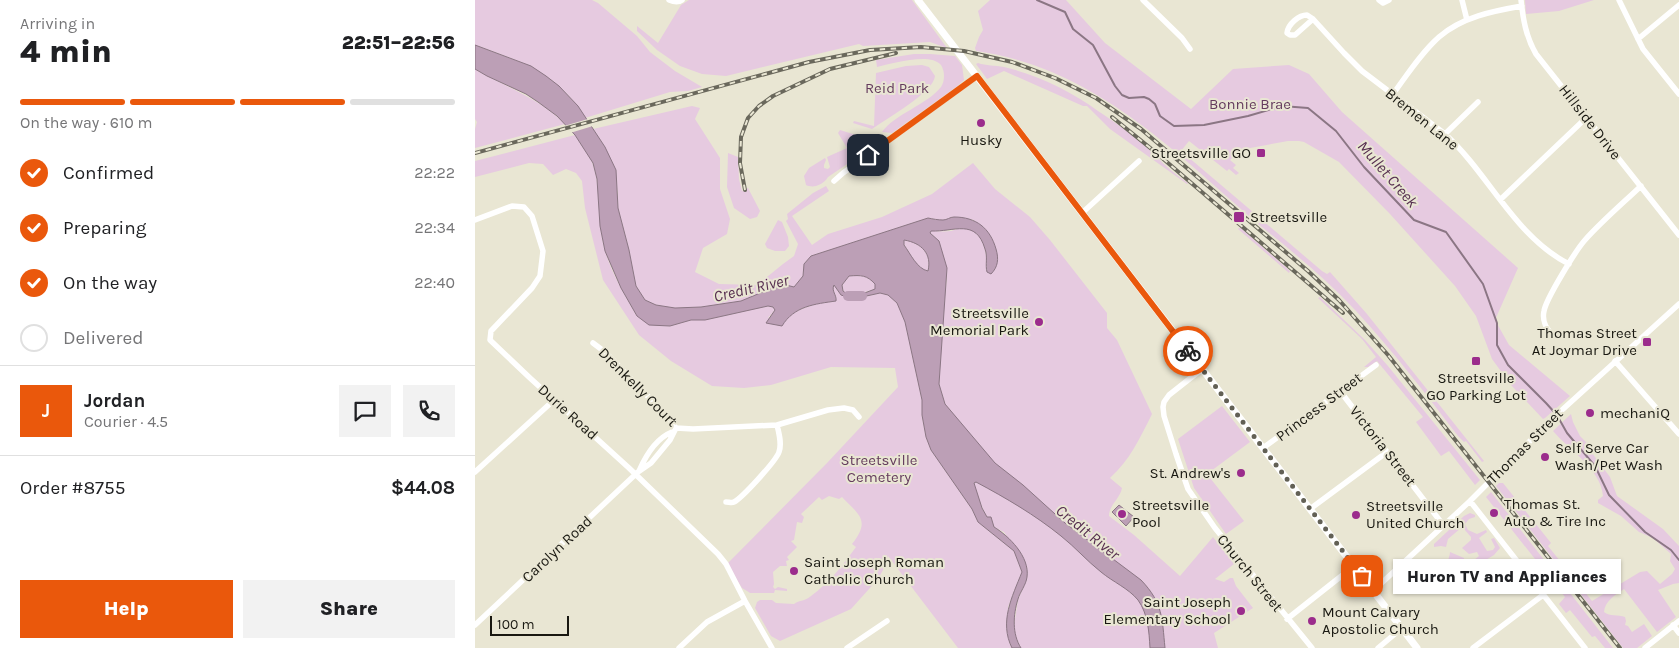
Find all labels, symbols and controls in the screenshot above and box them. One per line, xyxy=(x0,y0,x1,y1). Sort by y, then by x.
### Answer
text: Arriving in xyxy=(20,14,95,33)
text: 22:51–22:56 xyxy=(342,32,455,54)
text: 4 min xyxy=(20,33,112,70)
park label: Reid Park xyxy=(865,79,929,97)
street label: Hillside Drive xyxy=(1555,81,1625,163)
street label: Bremen Lane xyxy=(1382,84,1462,154)
park label: Bonnie Brae xyxy=(1209,95,1291,113)
text: On the way · 610 m xyxy=(20,113,153,132)
marker: Husky xyxy=(975,117,987,129)
place label: Husky xyxy=(960,131,1002,149)
pin xyxy=(847,134,889,176)
water label: Mullet Creek xyxy=(1354,137,1423,212)
icon: home xyxy=(854,141,882,169)
place label: Streetsville GO xyxy=(1151,144,1251,162)
marker: Streetsville GO xyxy=(1255,147,1267,159)
icon: check xyxy=(20,159,48,187)
text: Confirmed xyxy=(63,162,154,184)
text: 22:22 xyxy=(414,163,455,182)
place label: Streetsville xyxy=(1250,208,1327,226)
marker: Streetsville xyxy=(1232,210,1246,224)
icon: check xyxy=(20,214,48,242)
text: Preparing xyxy=(63,217,146,239)
text: 22:34 xyxy=(414,218,455,237)
icon: check xyxy=(20,269,48,297)
water label: Credit River xyxy=(711,270,791,306)
text: On the way xyxy=(63,272,157,294)
text: 22:40 xyxy=(414,273,455,292)
place label: Streetsville Memorial Park xyxy=(930,304,1029,339)
marker: Streetsville Memorial Park xyxy=(1033,316,1045,328)
place label: Thomas Street At Joymar Drive xyxy=(1532,324,1637,359)
courier xyxy=(1163,326,1213,376)
text: Delivered xyxy=(63,327,143,349)
marker: Thomas Street At Joymar Drive xyxy=(1641,336,1653,348)
icon: bike xyxy=(1174,337,1202,365)
street label: Drenkelly Court xyxy=(595,344,682,431)
marker: Streetsville GO Parking Lot xyxy=(1470,355,1482,367)
street label: Princess Street xyxy=(1272,369,1366,445)
place label: Streetsville GO Parking Lot xyxy=(1426,369,1526,404)
street label: Durie Road xyxy=(534,380,602,444)
button: chat xyxy=(339,385,391,437)
button: phone xyxy=(403,385,455,437)
text: Jordan xyxy=(84,390,145,412)
text: J xyxy=(42,400,50,422)
street label: Victoria Street xyxy=(1346,402,1420,490)
street label: Thomas Street xyxy=(1483,404,1567,488)
place label: mechaniQ xyxy=(1600,404,1670,422)
marker: mechaniQ xyxy=(1584,407,1596,419)
text: Courier · 4.5 xyxy=(84,412,168,431)
place label: Self Serve Car Wash/Pet Wash xyxy=(1555,439,1663,474)
park label: Streetsville Cemetery xyxy=(840,451,918,486)
marker: Self Serve Car Wash/Pet Wash xyxy=(1539,451,1551,463)
place label: St. Andrew's xyxy=(1150,464,1231,482)
marker: St. Andrew's xyxy=(1235,467,1247,479)
text: Order #8755 xyxy=(20,477,125,499)
text: $44.08 xyxy=(391,477,455,499)
place label: Thomas St. Auto & Tire Inc xyxy=(1504,495,1606,530)
place label: Streetsville Pool xyxy=(1132,496,1209,531)
place label: Streetsville United Church xyxy=(1366,497,1465,532)
water label: Credit River xyxy=(1052,500,1124,564)
marker: Thomas St. Auto & Tire Inc xyxy=(1488,507,1500,519)
marker: Streetsville Pool xyxy=(1116,508,1128,520)
marker: Streetsville United Church xyxy=(1350,509,1362,521)
street label: Carolyn Road xyxy=(518,512,596,586)
street label: Church Street xyxy=(1213,531,1287,616)
place label: Saint Joseph Roman Catholic Church xyxy=(804,553,944,588)
pin xyxy=(1341,555,1383,597)
callout: Huron TV and Appliances xyxy=(1392,558,1619,594)
icon: bag xyxy=(1348,562,1376,590)
marker: Saint Joseph Roman Catholic Church xyxy=(788,565,800,577)
text: Huron TV and Appliances xyxy=(1407,567,1607,586)
button: Help xyxy=(20,580,233,638)
button: Share xyxy=(243,580,455,638)
place label: Saint Joseph Elementary School xyxy=(1104,593,1231,628)
place label: Mount Calvary Apostolic Church xyxy=(1322,603,1439,638)
marker: Saint Joseph Elementary School xyxy=(1235,605,1247,617)
scale bar xyxy=(490,613,569,636)
marker: Mount Calvary Apostolic Church xyxy=(1306,615,1318,627)
text: 100 m xyxy=(497,616,535,633)

